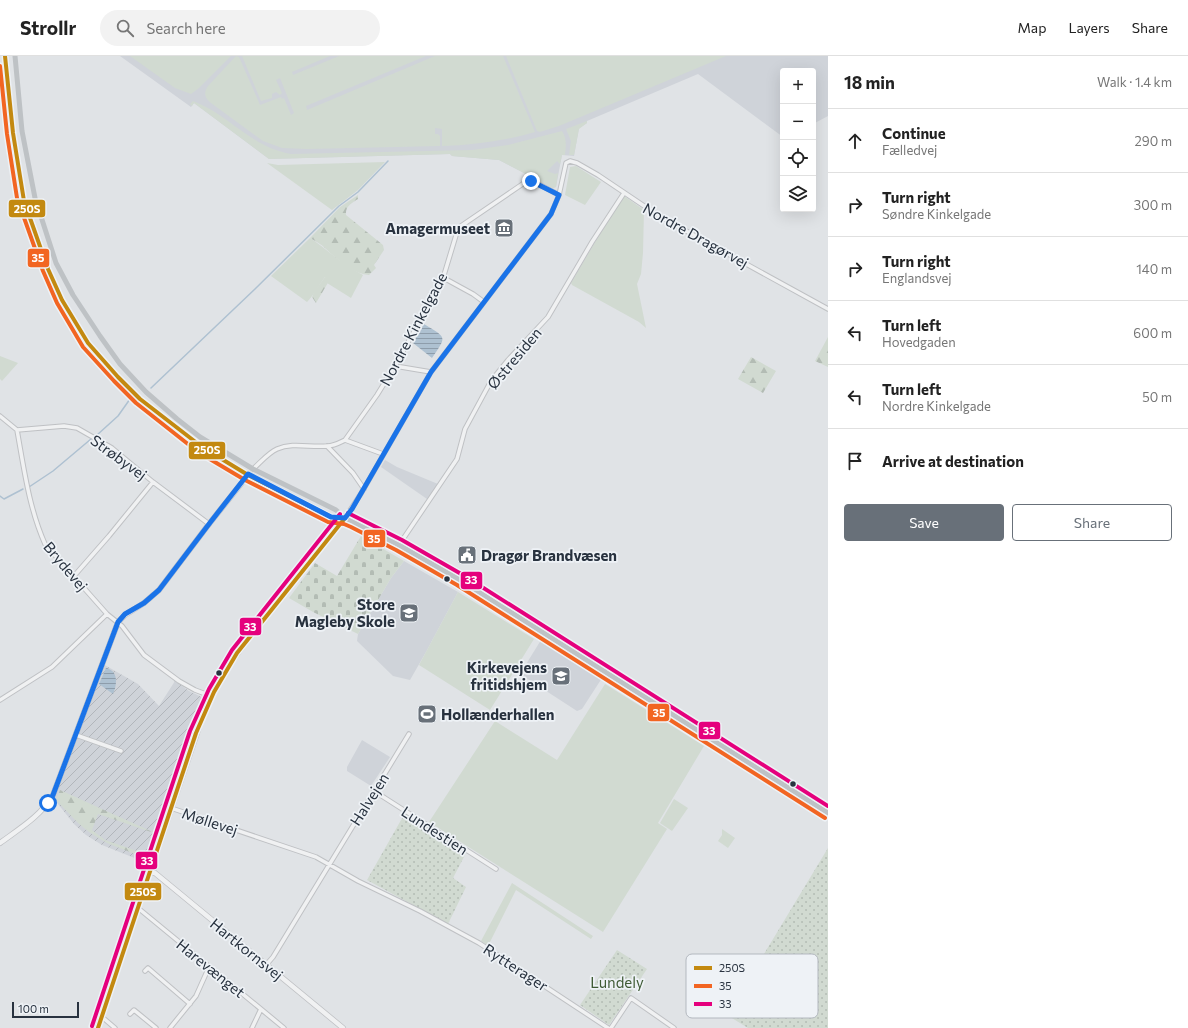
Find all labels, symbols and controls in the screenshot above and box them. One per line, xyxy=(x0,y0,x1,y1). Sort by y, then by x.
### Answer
search box xyxy=(100,10,380,46)
text: Strollr xyxy=(20,16,76,39)
icon: search xyxy=(114,17,136,39)
text: Search here xyxy=(146,19,226,37)
text: Map xyxy=(1018,19,1046,36)
text: Layers xyxy=(1068,19,1110,36)
text: Share xyxy=(1132,19,1168,36)
map controls xyxy=(780,68,816,212)
button: + xyxy=(780,68,816,104)
text: 18 min xyxy=(844,72,895,93)
text: Walk · 1.4 km xyxy=(1097,74,1172,90)
button: − xyxy=(780,104,816,140)
text: Continue xyxy=(882,124,946,142)
icon: ahead xyxy=(844,130,866,152)
text: 290 m xyxy=(1135,133,1172,149)
button: locate xyxy=(780,140,816,176)
text: Fælledvej xyxy=(882,142,937,158)
route end xyxy=(522,172,540,190)
button: layers xyxy=(780,176,816,212)
text: Turn right xyxy=(882,188,951,206)
icon: right xyxy=(844,194,866,216)
text: 300 m xyxy=(1134,197,1172,213)
line badge: 250S xyxy=(8,199,46,218)
street label: Nordre Dragørvej xyxy=(640,199,752,271)
text: 250S xyxy=(14,202,41,215)
text: Søndre Kinkelgade xyxy=(882,206,991,222)
museum icon: Amagermuseet xyxy=(493,217,515,239)
place label: Amagermuseet xyxy=(385,219,490,237)
line badge: 35 xyxy=(27,248,50,268)
text: 35 xyxy=(32,251,44,264)
text: Turn right xyxy=(882,252,951,270)
icon: right xyxy=(844,258,866,280)
text: 140 m xyxy=(1136,261,1172,277)
street label: Nordre Kinkelgade xyxy=(376,269,450,389)
text: Englandsvej xyxy=(882,270,952,286)
text: Turn left xyxy=(882,316,941,334)
icon: left xyxy=(844,322,866,344)
street label: Østresiden xyxy=(483,324,545,392)
text: 600 m xyxy=(1133,325,1172,341)
text: Hovedgaden xyxy=(882,334,956,350)
text: Turn left xyxy=(882,380,941,398)
icon: left xyxy=(844,386,866,408)
text: 50 m xyxy=(1142,389,1172,405)
text: Nordre Kinkelgade xyxy=(882,398,991,414)
street label: Strøbyvej xyxy=(87,431,151,483)
line badge: 250S xyxy=(188,441,226,460)
text: 250S xyxy=(194,443,221,456)
icon: arrive xyxy=(844,450,866,472)
text: Arrive at destination xyxy=(882,452,1024,470)
button: Save xyxy=(844,504,1004,541)
button: Share xyxy=(1012,504,1172,541)
line badge: 35 xyxy=(363,529,386,548)
text: 35 xyxy=(368,532,380,545)
street label: Brydevej xyxy=(40,538,92,594)
public building icon: Dragør Brandvæsen xyxy=(456,544,478,566)
place label: Dragør Brandvæsen xyxy=(481,546,617,564)
line badge: 33 xyxy=(460,571,483,590)
text: 33 xyxy=(465,573,477,586)
unlabelled marker xyxy=(442,574,452,584)
place label: Store Magleby Skole xyxy=(295,595,395,630)
school or university icon: Store Magleby Skole xyxy=(398,602,420,624)
line badge: 33 xyxy=(239,617,262,636)
text: 33 xyxy=(244,620,256,633)
place label: Kirkevejens fritidshjem xyxy=(467,658,547,693)
school or university icon: Kirkevejens fritidshjem xyxy=(550,665,572,687)
unlabelled marker xyxy=(214,668,224,678)
sports icon: Hollænderhallen xyxy=(416,703,438,725)
line badge: 35 xyxy=(647,703,670,722)
place label: Hollænderhallen xyxy=(441,705,554,723)
text: 35 xyxy=(653,706,665,719)
line badge: 33 xyxy=(698,721,721,740)
text: 33 xyxy=(703,724,715,737)
street label: Halvejen xyxy=(346,769,392,829)
unlabelled marker xyxy=(788,779,798,789)
route start xyxy=(39,794,57,812)
street label: Lundestien xyxy=(398,802,472,858)
street label: Møllevej xyxy=(180,804,240,838)
line badge: 33 xyxy=(135,851,158,870)
text: 33 xyxy=(141,854,153,867)
line badge: 250S xyxy=(124,882,162,901)
text: 250S xyxy=(130,885,157,898)
street label: Hartkornsvej xyxy=(207,914,287,984)
street label: Harevænget xyxy=(173,935,249,1001)
street label: Rytterager xyxy=(480,939,552,995)
legend xyxy=(686,954,818,1018)
text: 250S xyxy=(719,961,745,974)
park label: Lundely xyxy=(590,973,644,991)
text: 35 xyxy=(719,979,732,992)
text: 33 xyxy=(719,997,732,1010)
scale bar xyxy=(12,1000,79,1019)
text: 100 m xyxy=(18,1002,49,1015)

